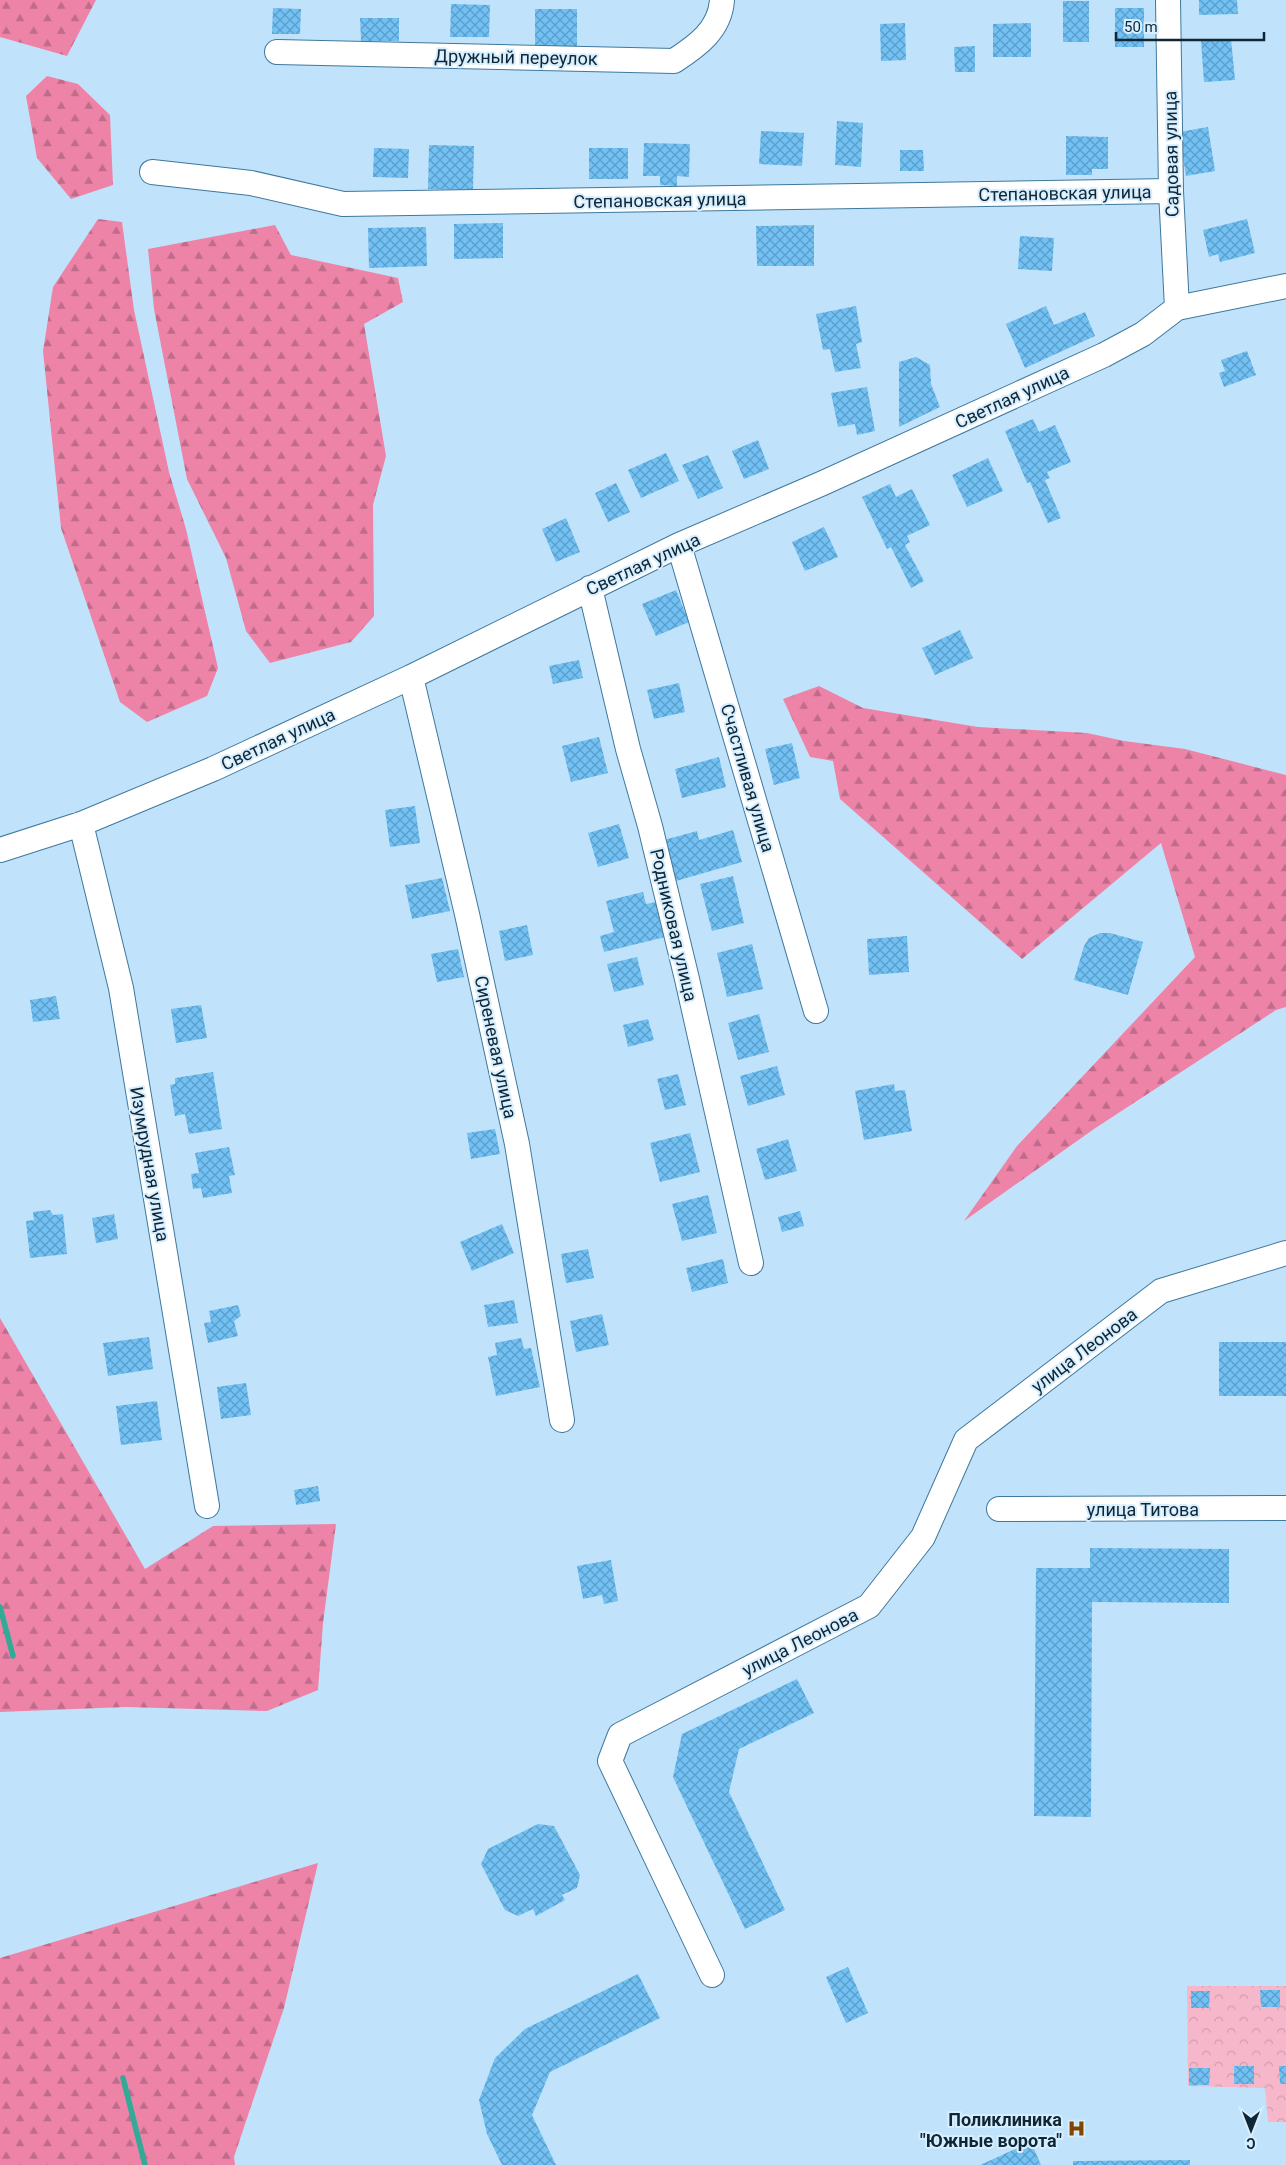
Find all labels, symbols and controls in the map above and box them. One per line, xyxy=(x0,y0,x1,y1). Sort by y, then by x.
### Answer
scale bar xyxy=(1116,10,1264,42)
text: 50 m xyxy=(1124,18,1158,36)
street label: Дружный переулок xyxy=(434,45,598,69)
street label: Садовая улица xyxy=(1159,91,1183,217)
street label: Степановская улица xyxy=(978,181,1152,205)
street label: Степановская улица xyxy=(573,188,747,212)
street label: Светлая улица xyxy=(952,361,1072,433)
street label: Светлая улица xyxy=(583,528,703,600)
street label: Счастливая улица xyxy=(717,701,779,855)
street label: Светлая улица xyxy=(218,703,338,775)
street label: Родниковая улица xyxy=(646,847,702,1003)
street label: Сиреневая улица xyxy=(471,974,521,1120)
street label: Изумрудная улица xyxy=(126,1085,174,1243)
street label: улица Леонова xyxy=(1027,1303,1141,1397)
street label: улица Титова xyxy=(1087,1499,1199,1520)
street label: улица Леонова xyxy=(739,1604,861,1680)
north arrow xyxy=(1226,2105,1276,2155)
place label: Поликлиника "Южные ворота" xyxy=(920,2109,1062,2151)
hospital icon: Поликлиника "Южные ворота" xyxy=(1066,2119,1086,2139)
text: С xyxy=(1246,2135,1256,2151)

